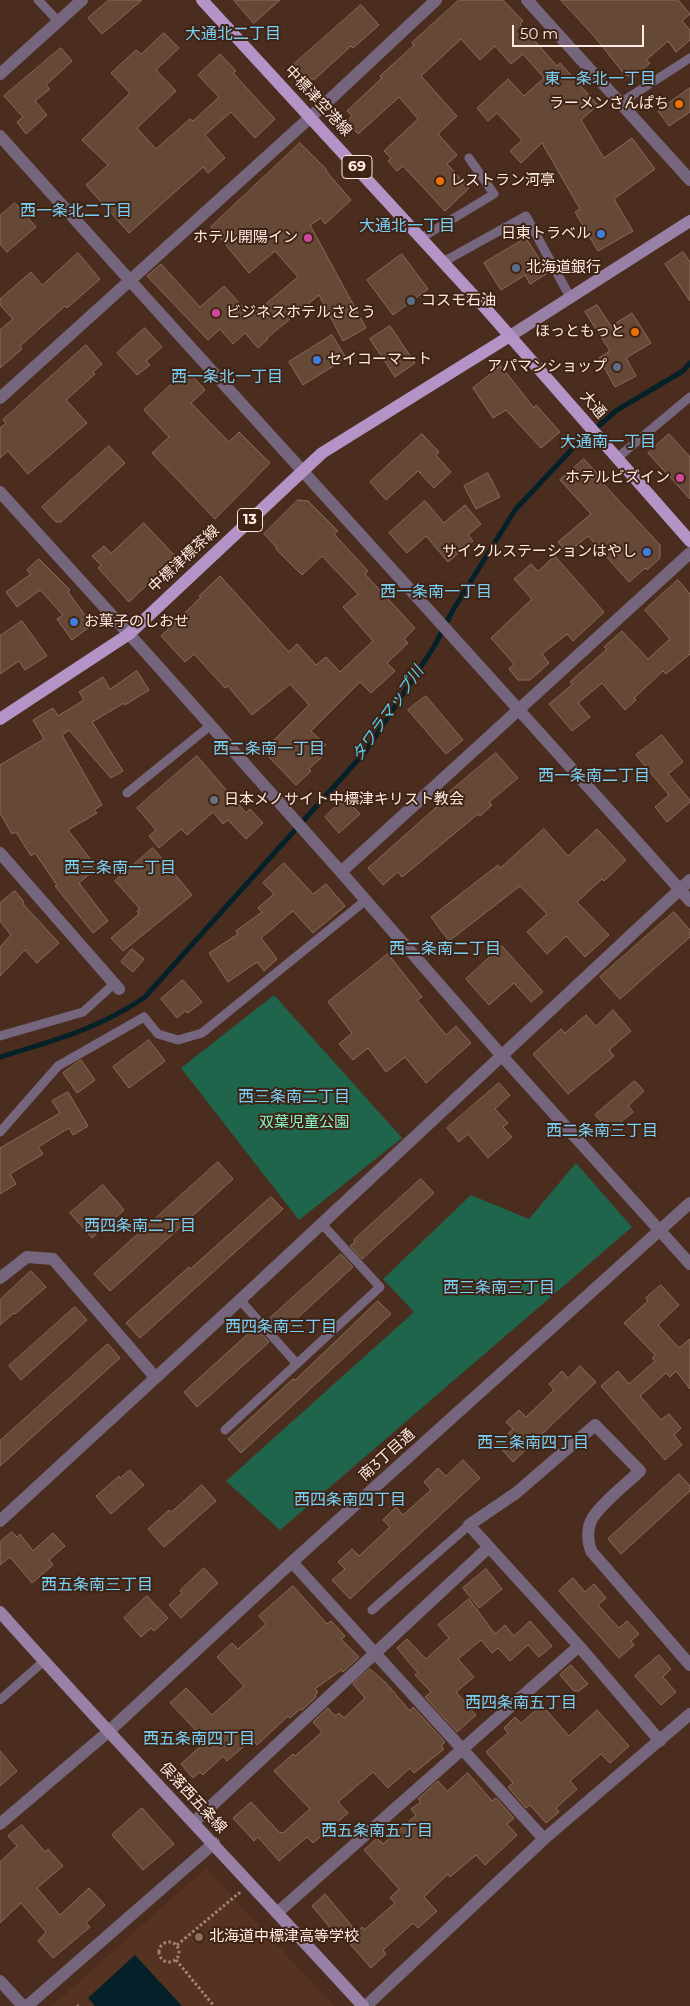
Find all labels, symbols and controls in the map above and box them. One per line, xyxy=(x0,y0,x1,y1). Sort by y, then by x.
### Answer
scale bar xyxy=(515,15,648,47)
district label: 大通北二丁目 xyxy=(185,24,281,44)
text: 50 m xyxy=(520,24,558,43)
street label: 中標津空港線 xyxy=(281,62,355,140)
district label: 東一条北一丁目 xyxy=(544,69,656,89)
place label: ラーメンさんぱち xyxy=(549,95,669,113)
marker: ラーメンさんぱち xyxy=(673,98,685,110)
road number: 69 xyxy=(342,156,372,178)
place label: レストラン河亭 xyxy=(450,172,555,190)
marker: レストラン河亭 xyxy=(434,175,446,187)
district label: 西一条北二丁目 xyxy=(20,201,132,221)
district label: 大通北一丁目 xyxy=(359,216,455,236)
place label: 日東トラベル xyxy=(501,225,591,243)
marker: 日東トラベル xyxy=(595,228,607,240)
place label: ホテル開陽イン xyxy=(193,229,298,247)
marker: ホテル開陽イン xyxy=(302,232,314,244)
place label: 北海道銀行 xyxy=(526,259,601,277)
marker: 北海道銀行 xyxy=(510,262,522,274)
place label: コスモ石油 xyxy=(421,292,496,310)
marker: コスモ石油 xyxy=(405,295,417,307)
place label: ビジネスホテルさとう xyxy=(226,304,376,322)
marker: ビジネスホテルさとう xyxy=(210,307,222,319)
place label: ほっともっと xyxy=(535,323,625,341)
marker: ほっともっと xyxy=(629,326,641,338)
place label: セイコーマート xyxy=(327,351,432,369)
marker: セイコーマート xyxy=(311,354,323,366)
place label: アパマンショップ xyxy=(487,358,607,376)
marker: アパマンショップ xyxy=(611,361,623,373)
district label: 西一条北一丁目 xyxy=(171,367,283,387)
street label: 大通 xyxy=(576,388,610,422)
district label: 大通南一丁目 xyxy=(560,432,656,452)
place label: ホテルビズイン xyxy=(565,469,670,487)
marker: ホテルビズイン xyxy=(674,472,686,484)
road number: 13 xyxy=(238,508,262,532)
street label: 中標津標茶線 xyxy=(145,522,223,596)
place label: サイクルステーションはやし xyxy=(442,543,637,561)
marker: サイクルステーションはやし xyxy=(641,546,653,558)
district label: 西一条南一丁目 xyxy=(380,582,492,602)
place label: お菓子のしおせ xyxy=(84,613,189,631)
marker: お菓子のしおせ xyxy=(68,616,80,628)
water label: タワラマップ川 xyxy=(348,663,428,765)
district label: 西二条南一丁目 xyxy=(213,739,325,759)
district label: 西一条南二丁目 xyxy=(538,766,650,786)
place label: 日本メノサイト中標津キリスト教会 xyxy=(224,791,464,809)
marker: 日本メノサイト中標津キリスト教会 xyxy=(208,794,220,806)
district label: 西三条南一丁目 xyxy=(64,858,176,878)
district label: 西二条南二丁目 xyxy=(389,939,501,959)
district label: 西三条南二丁目 xyxy=(238,1087,350,1107)
park label: 双葉児童公園 xyxy=(259,1114,349,1132)
district label: 西二条南三丁目 xyxy=(546,1121,658,1141)
district label: 西四条南二丁目 xyxy=(84,1216,196,1236)
district label: 西三条南三丁目 xyxy=(443,1278,555,1298)
district label: 西四条南三丁目 xyxy=(225,1317,337,1337)
street label: 南3丁目通 xyxy=(356,1425,418,1485)
district label: 西三条南四丁目 xyxy=(477,1433,589,1453)
district label: 西四条南四丁目 xyxy=(294,1490,406,1510)
district label: 西五条南三丁目 xyxy=(41,1575,153,1595)
district label: 西四条南五丁目 xyxy=(465,1693,577,1713)
district label: 西五条南四丁目 xyxy=(143,1729,255,1749)
street label: 俣落西五条線 xyxy=(156,1759,230,1837)
district label: 西五条南五丁目 xyxy=(321,1821,433,1841)
place label: 北海道中標津高等学校 xyxy=(209,1928,359,1946)
marker: 北海道中標津高等学校 xyxy=(193,1931,205,1943)

